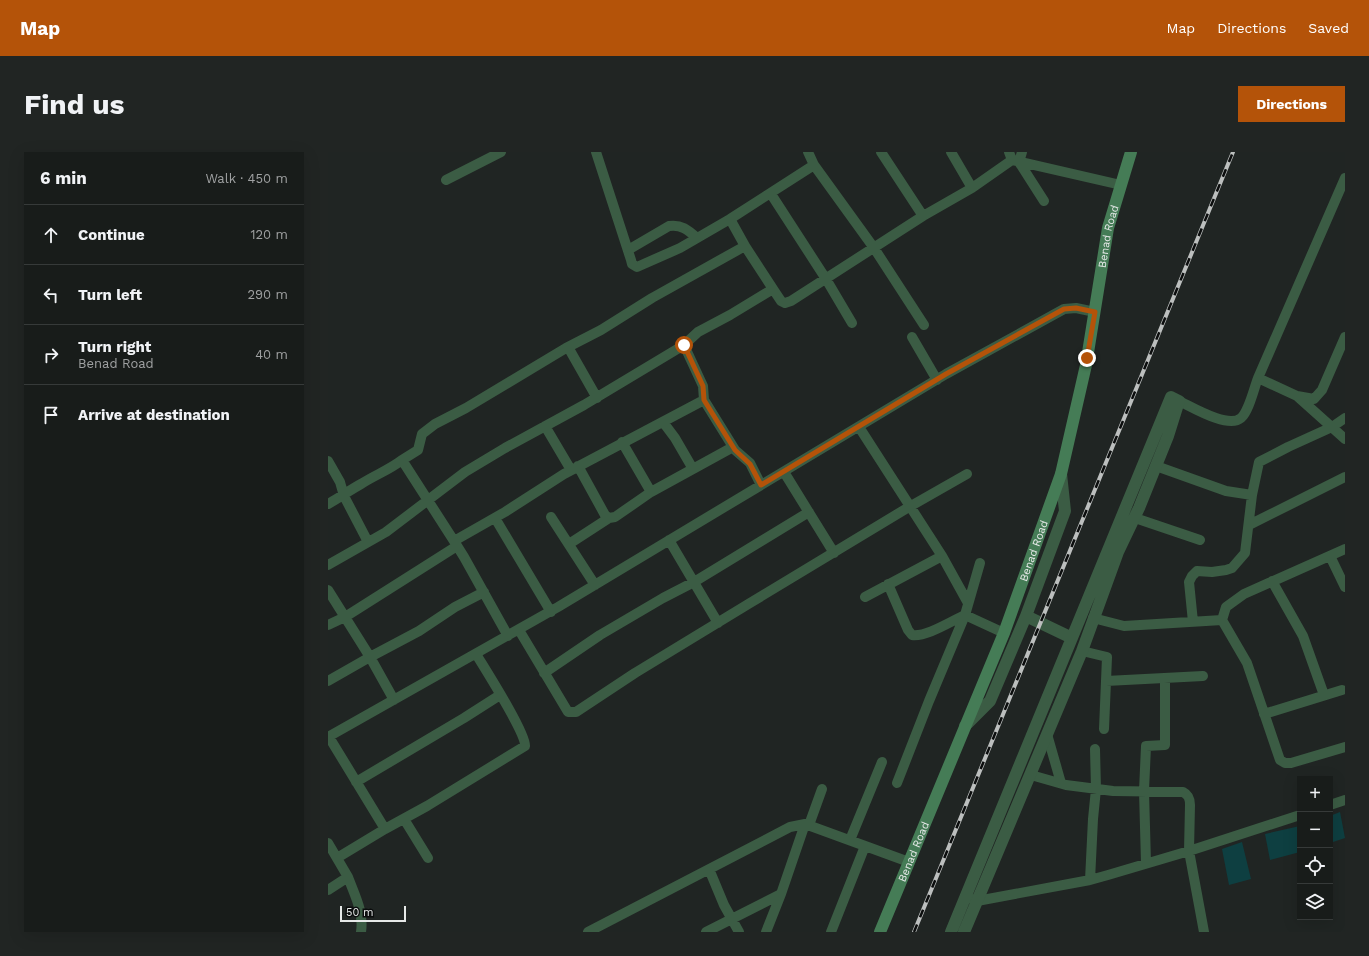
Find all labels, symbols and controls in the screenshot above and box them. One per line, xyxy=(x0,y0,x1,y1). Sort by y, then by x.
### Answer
text: Map xyxy=(20,17,60,40)
text: Map xyxy=(1167,20,1195,36)
text: Directions xyxy=(1217,20,1286,36)
text: Saved xyxy=(1308,20,1349,36)
button: Directions xyxy=(1238,86,1345,122)
text: Find us xyxy=(24,88,124,121)
text: 6 min xyxy=(40,168,87,188)
text: Walk · 450 m xyxy=(205,171,288,186)
street label: Benad Road xyxy=(1095,203,1121,269)
icon: ahead xyxy=(40,224,62,246)
text: Continue xyxy=(78,226,145,244)
text: 120 m xyxy=(250,227,288,242)
icon: left xyxy=(40,284,62,306)
text: Turn left xyxy=(78,286,142,304)
text: 290 m xyxy=(247,287,288,302)
route start xyxy=(675,336,693,354)
text: Turn right xyxy=(78,338,151,356)
icon: right xyxy=(40,344,62,366)
text: 40 m xyxy=(255,347,288,362)
route end xyxy=(1078,349,1096,367)
text: Benad Road xyxy=(78,356,154,371)
icon: arrive xyxy=(40,404,62,426)
text: Arrive at destination xyxy=(78,406,230,424)
street label: Benad Road xyxy=(1017,518,1050,583)
map controls xyxy=(1297,776,1333,920)
button: + xyxy=(1297,776,1333,812)
button: − xyxy=(1297,812,1333,848)
street label: Benad Road xyxy=(895,820,932,884)
button: locate xyxy=(1297,848,1333,884)
button: layers xyxy=(1297,884,1333,920)
scale bar xyxy=(340,904,406,923)
text: 50 m xyxy=(346,906,373,919)

